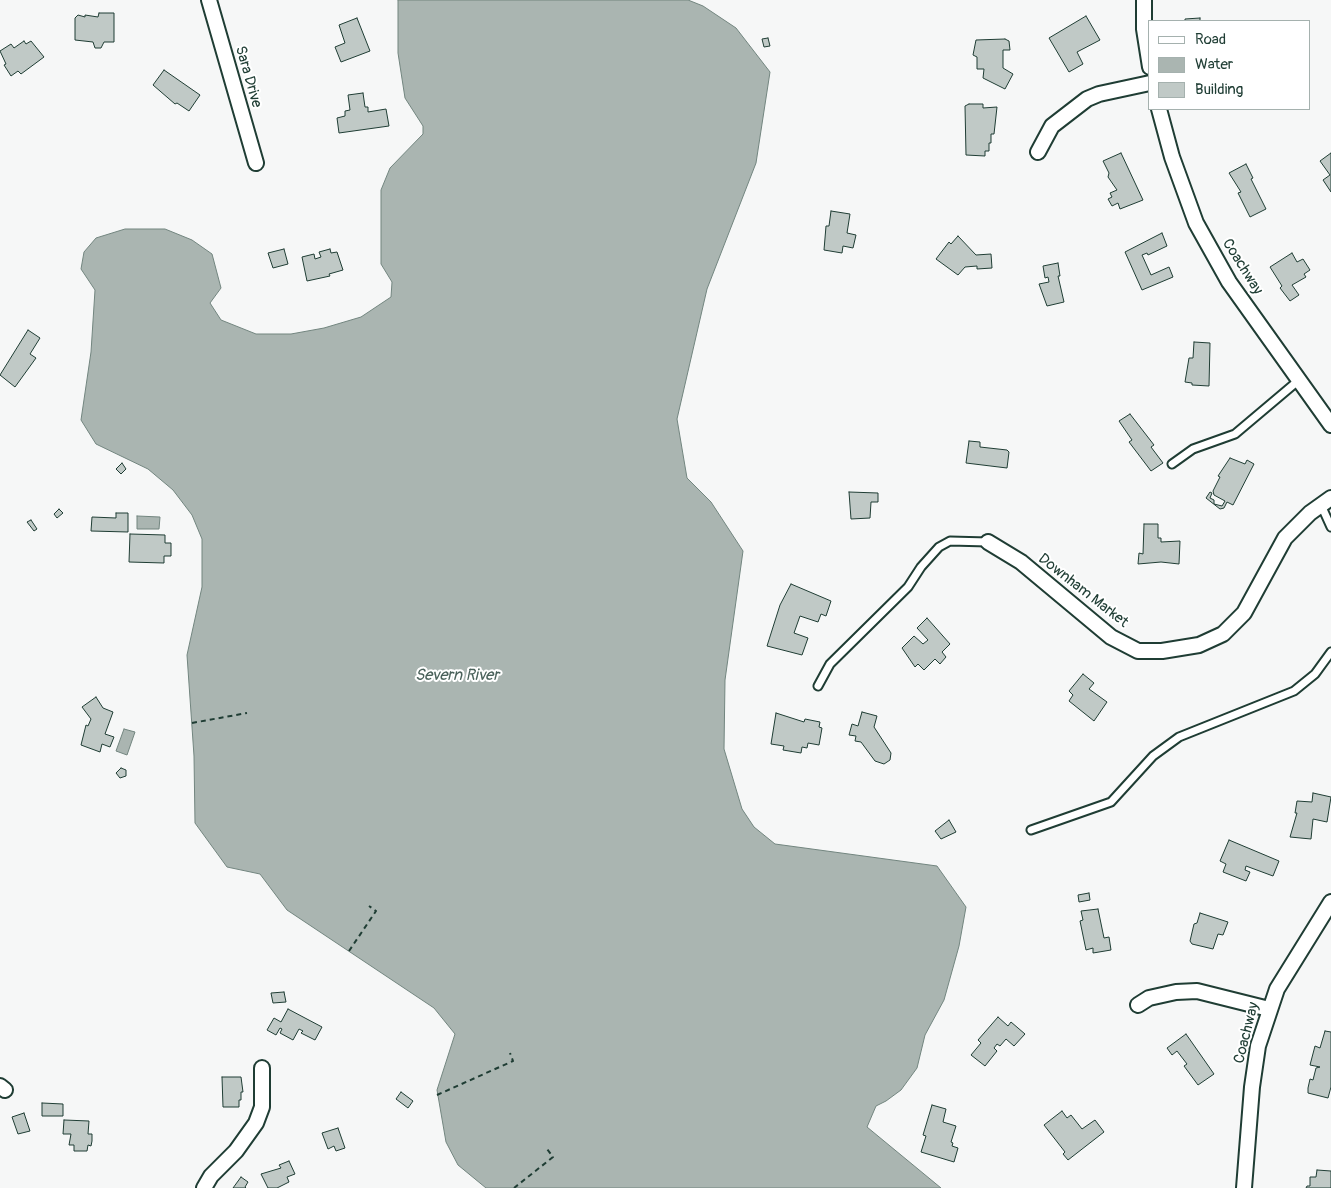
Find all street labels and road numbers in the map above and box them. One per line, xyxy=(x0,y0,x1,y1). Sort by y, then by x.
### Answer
street label: Sara Drive xyxy=(231,44,265,110)
street label: Coachway xyxy=(1218,236,1266,298)
street label: Downham Market xyxy=(1034,550,1132,632)
street label: Coachway xyxy=(1231,1001,1263,1065)

